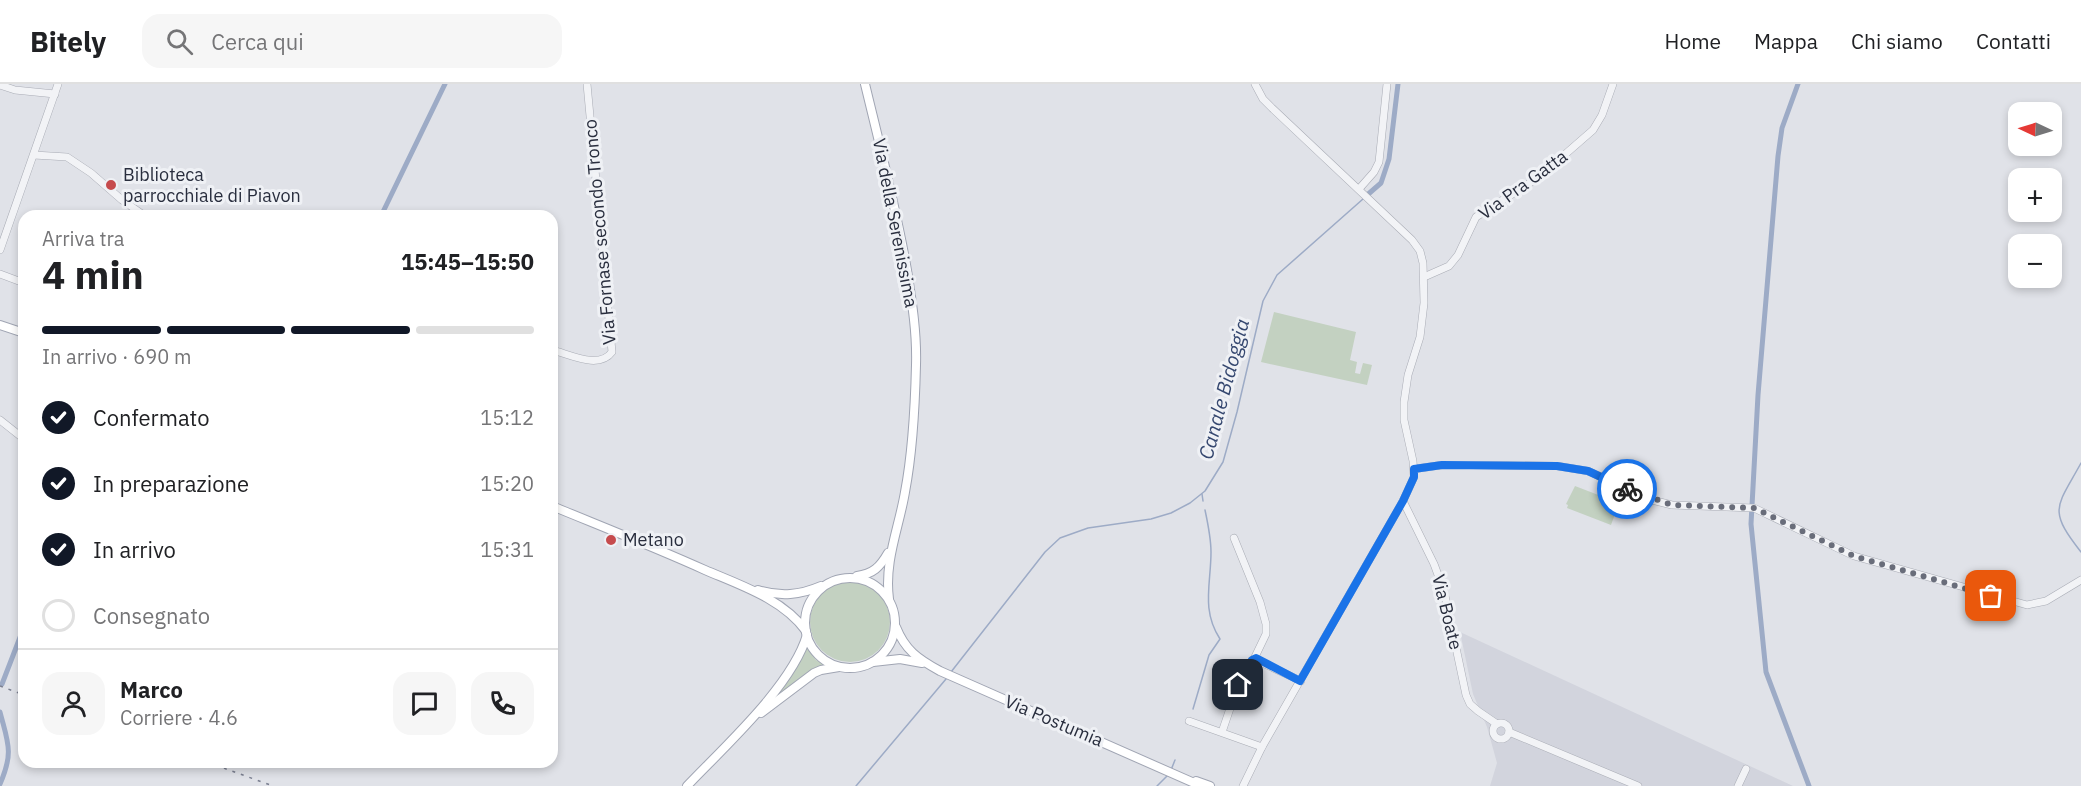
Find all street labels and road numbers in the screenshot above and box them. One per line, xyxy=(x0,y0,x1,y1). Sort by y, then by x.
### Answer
street label: Via Fornase secondo Tronco xyxy=(578,118,621,346)
street label: Via della Serenissima xyxy=(868,136,923,310)
street label: Via Pra Gatta xyxy=(1474,144,1572,225)
street label: Via Boate xyxy=(1427,572,1468,652)
street label: Via Postumia xyxy=(1001,689,1107,752)

